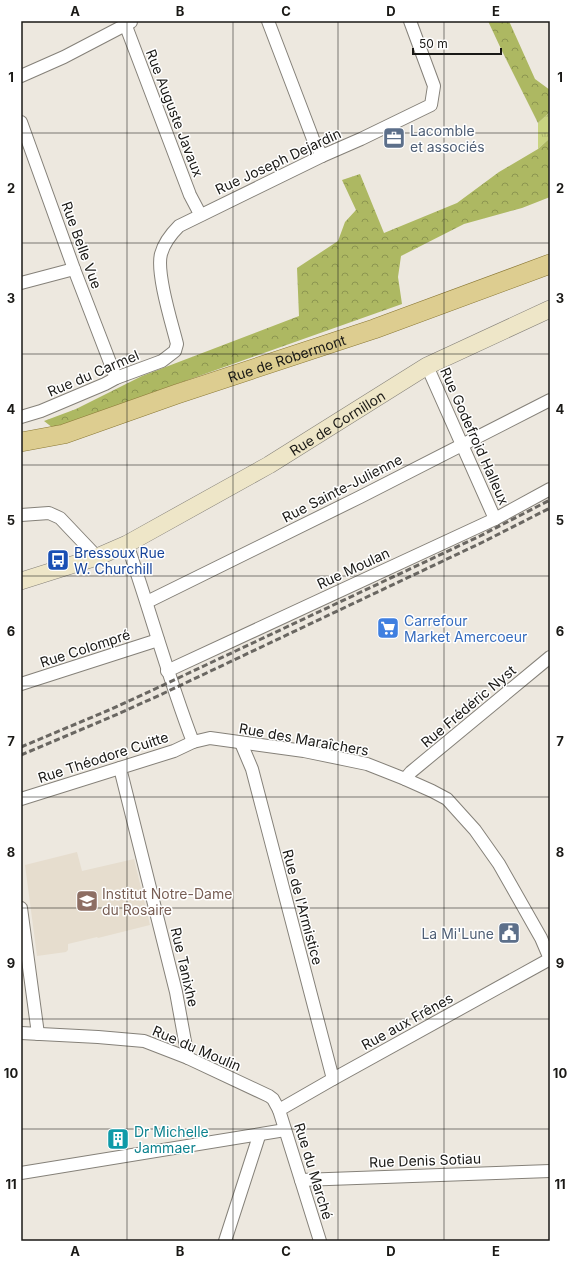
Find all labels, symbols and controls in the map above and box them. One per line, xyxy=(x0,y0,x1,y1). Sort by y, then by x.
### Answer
text: A xyxy=(70,3,80,19)
text: B xyxy=(176,3,185,19)
text: C xyxy=(281,3,291,19)
text: D xyxy=(386,3,396,19)
text: E xyxy=(492,3,500,19)
scale bar xyxy=(413,30,501,56)
text: 50 m xyxy=(419,36,448,51)
street label: Rue Auguste Javaux xyxy=(143,47,207,180)
text: 1 xyxy=(8,69,14,85)
text: 1 xyxy=(557,69,563,85)
place label: Lacomble et associés xyxy=(410,122,485,155)
street label: Rue Joseph Dejardin xyxy=(212,124,344,198)
office icon: Lacomble et associés xyxy=(381,125,407,151)
text: 2 xyxy=(7,180,15,196)
text: 2 xyxy=(556,180,564,196)
street label: Rue Belle Vue xyxy=(58,199,106,291)
text: 3 xyxy=(7,290,15,306)
text: 3 xyxy=(556,290,564,306)
street label: Rue de Robermont xyxy=(225,330,348,385)
street label: Rue du Carmel xyxy=(45,346,141,400)
street label: Rue Godefroid Halleux xyxy=(437,365,513,508)
street label: Rue de Cornillon xyxy=(286,386,388,459)
text: 4 xyxy=(7,401,16,417)
text: 4 xyxy=(556,401,565,417)
street label: Rue Sainte-Julienne xyxy=(279,450,405,526)
text: 5 xyxy=(7,512,15,528)
text: 5 xyxy=(556,512,564,528)
place label: Bressoux Rue W. Churchill xyxy=(74,544,165,577)
street label: Rue Moulan xyxy=(314,544,392,592)
bus stop icon: Bressoux Rue W. Churchill xyxy=(45,547,71,573)
place label: Carrefour Market Amercoeur xyxy=(404,612,527,645)
supermarket icon: Carrefour Market Amercoeur xyxy=(375,615,401,641)
text: 6 xyxy=(7,623,15,639)
text: 6 xyxy=(556,623,564,639)
street label: Rue Colompré xyxy=(38,625,132,671)
street label: Rue Frédéric Nyst xyxy=(417,661,519,751)
street label: Rue des Maraîchers xyxy=(238,719,370,759)
street label: Rue Théodore Cuitte xyxy=(36,728,170,786)
text: 7 xyxy=(7,733,15,749)
text: 7 xyxy=(556,733,564,749)
text: 8 xyxy=(7,844,15,860)
text: 8 xyxy=(556,844,564,860)
street label: Rue de l'Armistice xyxy=(279,847,327,967)
place label: Institut Notre-Dame du Rosaire xyxy=(102,885,232,918)
school or university icon: Institut Notre-Dame du Rosaire xyxy=(74,888,100,914)
public building icon: La Mi'Lune xyxy=(496,920,522,946)
place label: La Mi'Lune xyxy=(421,925,494,942)
street label: Rue Tanixhe xyxy=(168,926,202,1008)
text: 9 xyxy=(7,955,15,971)
text: 9 xyxy=(556,955,564,971)
street label: Rue aux Frênes xyxy=(358,989,456,1053)
street label: Rue du Moulin xyxy=(150,1022,244,1074)
text: 10 xyxy=(4,1065,18,1081)
text: 10 xyxy=(553,1065,567,1081)
street label: Rue du Marché xyxy=(291,1121,337,1221)
place label: Dr Michelle Jammaer xyxy=(134,1123,209,1156)
building icon: Dr Michelle Jammaer xyxy=(105,1126,131,1152)
street label: Rue Denis Sotiau xyxy=(369,1150,481,1170)
text: 11 xyxy=(5,1176,17,1192)
text: 11 xyxy=(554,1176,566,1192)
text: A xyxy=(70,1243,80,1259)
text: B xyxy=(176,1243,185,1259)
text: C xyxy=(281,1243,291,1259)
text: D xyxy=(386,1243,396,1259)
text: E xyxy=(492,1243,500,1259)

